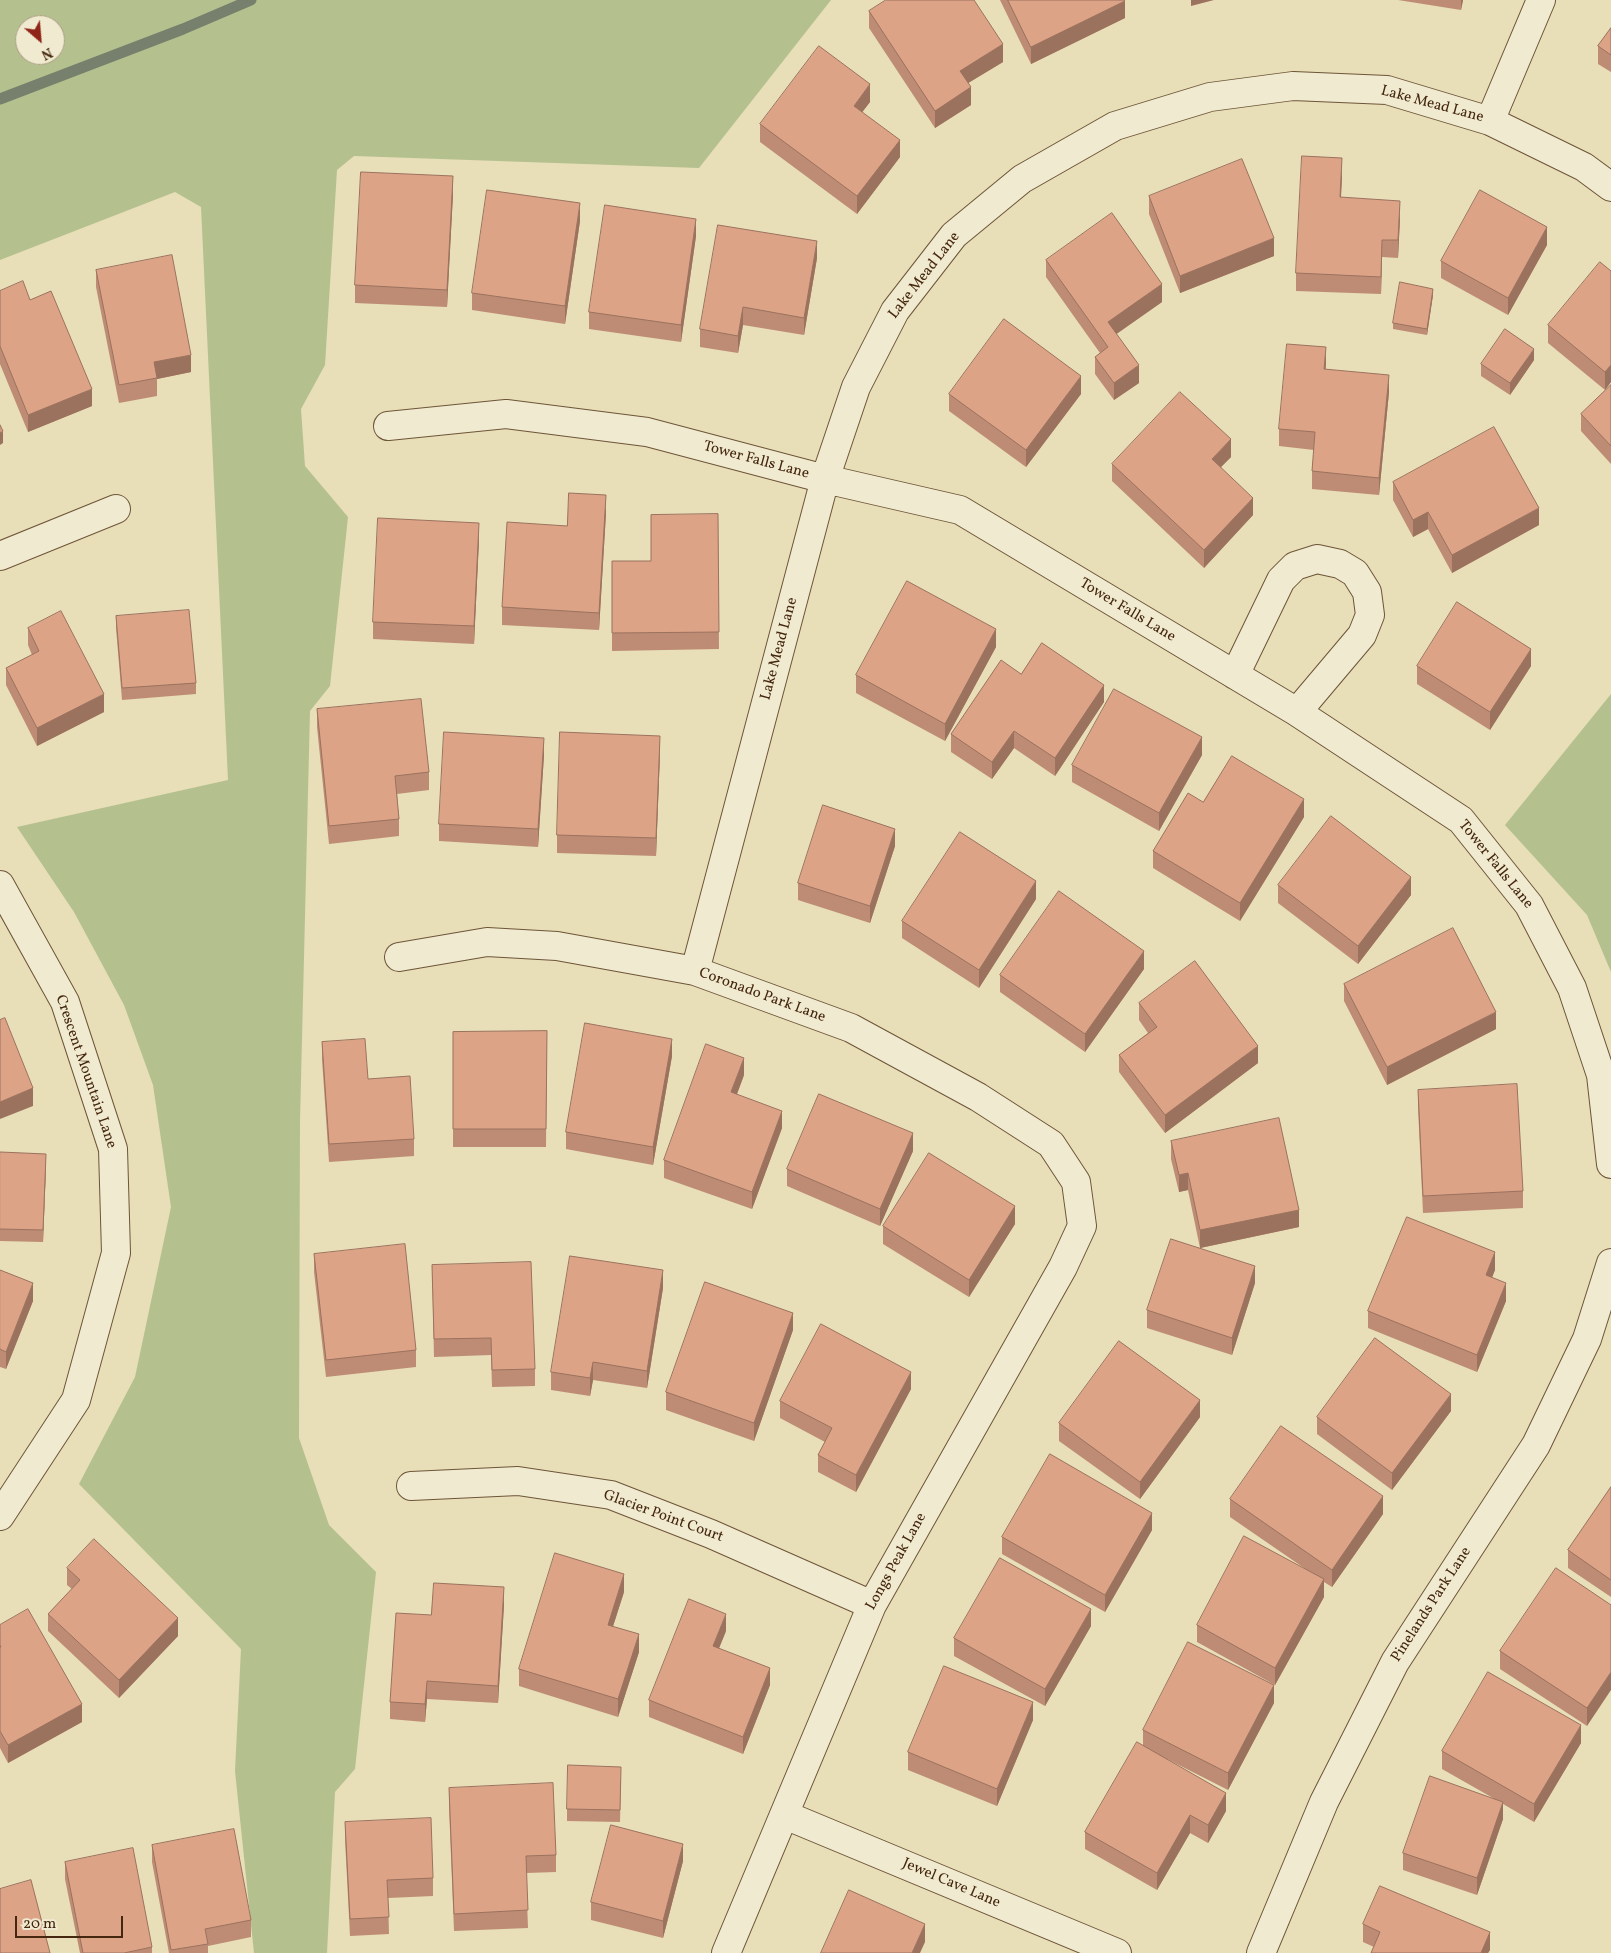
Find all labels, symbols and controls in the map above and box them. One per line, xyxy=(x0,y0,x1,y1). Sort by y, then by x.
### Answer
north arrow xyxy=(15,15,65,65)
text: N xyxy=(38,42,55,64)
street label: Lake Mead Lane xyxy=(1379,83,1485,127)
street label: Lake Mead Lane xyxy=(885,229,965,323)
street label: Tower Falls Lane xyxy=(701,438,811,484)
street label: Tower Falls Lane xyxy=(1076,575,1178,647)
street label: Lake Mead Lane xyxy=(758,596,802,702)
street label: Tower Falls Lane xyxy=(1454,817,1536,913)
street label: Coronado Park Lane xyxy=(696,965,828,1027)
street label: Crescent Mountain Lane xyxy=(50,993,120,1151)
street label: Glacier Point Court xyxy=(601,1487,725,1547)
street label: Longs Peak Lane xyxy=(863,1510,931,1614)
street label: Pinelands Park Lane xyxy=(1388,1544,1476,1666)
street label: Jewel Cave Lane xyxy=(899,1855,1003,1913)
scale bar xyxy=(18,1906,125,1938)
text: 20 m xyxy=(23,1914,56,1935)

